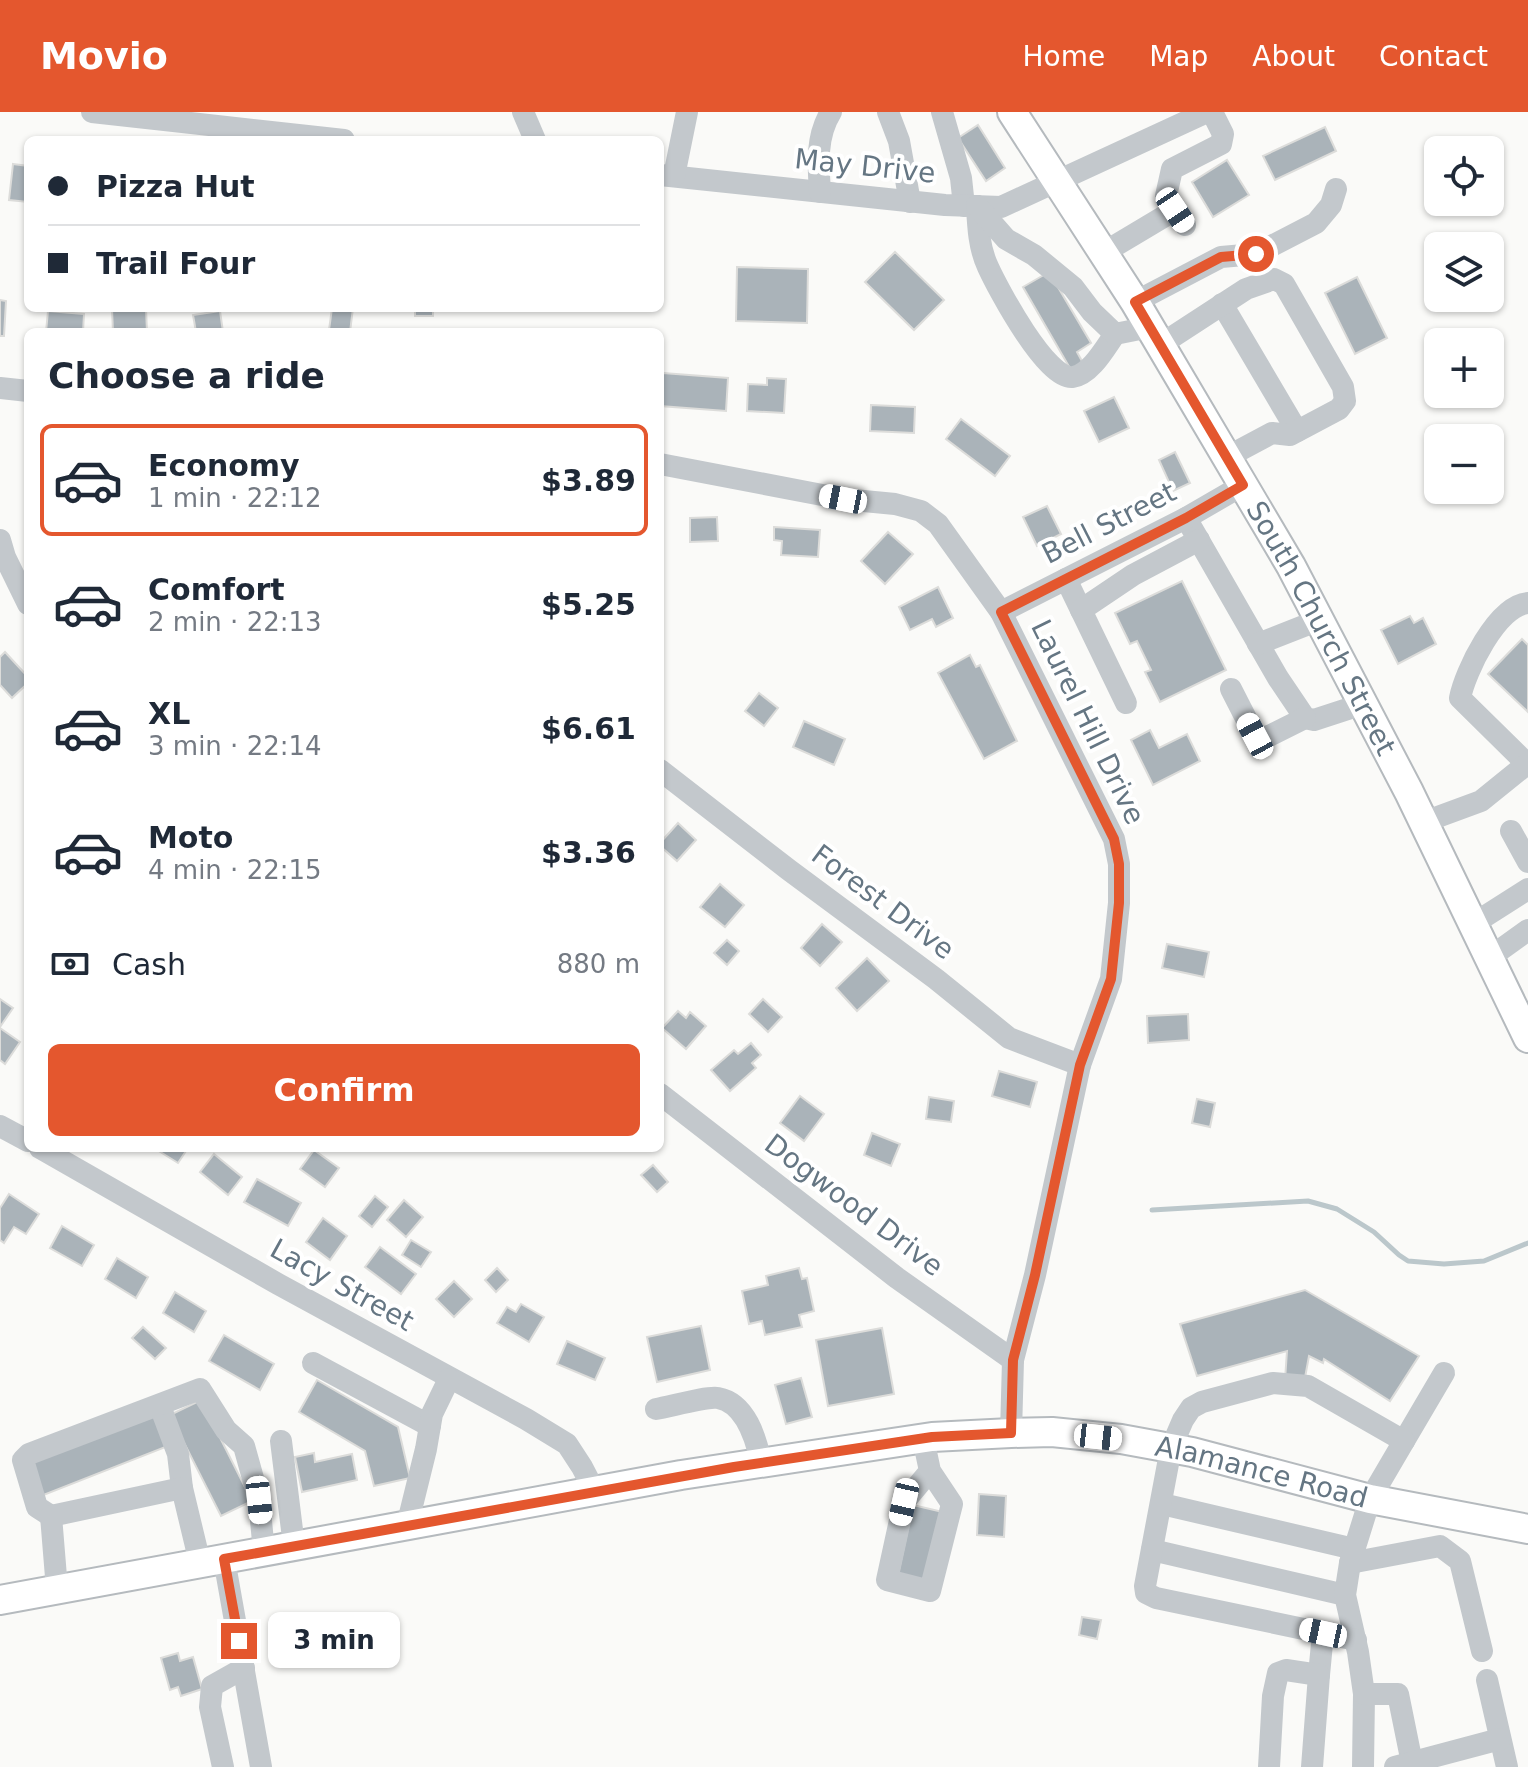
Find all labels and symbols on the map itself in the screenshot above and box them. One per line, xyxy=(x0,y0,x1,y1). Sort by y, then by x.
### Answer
street label: May Drive xyxy=(793,142,937,190)
car xyxy=(1152,183,1198,237)
route start xyxy=(1238,236,1274,272)
street label: Bell Street xyxy=(1036,475,1182,571)
car xyxy=(817,483,869,515)
street label: South Church Street xyxy=(1240,495,1403,760)
street label: Laurel Hill Drive xyxy=(1024,614,1152,830)
car xyxy=(1233,709,1277,763)
street label: Forest Drive xyxy=(805,838,961,966)
street label: Dogwood Drive xyxy=(758,1127,950,1283)
street label: Lacy Street xyxy=(265,1232,419,1338)
car xyxy=(1073,1423,1123,1451)
street label: Alamance Road xyxy=(1153,1429,1371,1514)
car xyxy=(245,1475,273,1525)
car xyxy=(887,1476,921,1528)
callout: 3 min xyxy=(267,1613,399,1669)
car xyxy=(1297,1616,1349,1650)
route end xyxy=(221,1623,257,1659)

